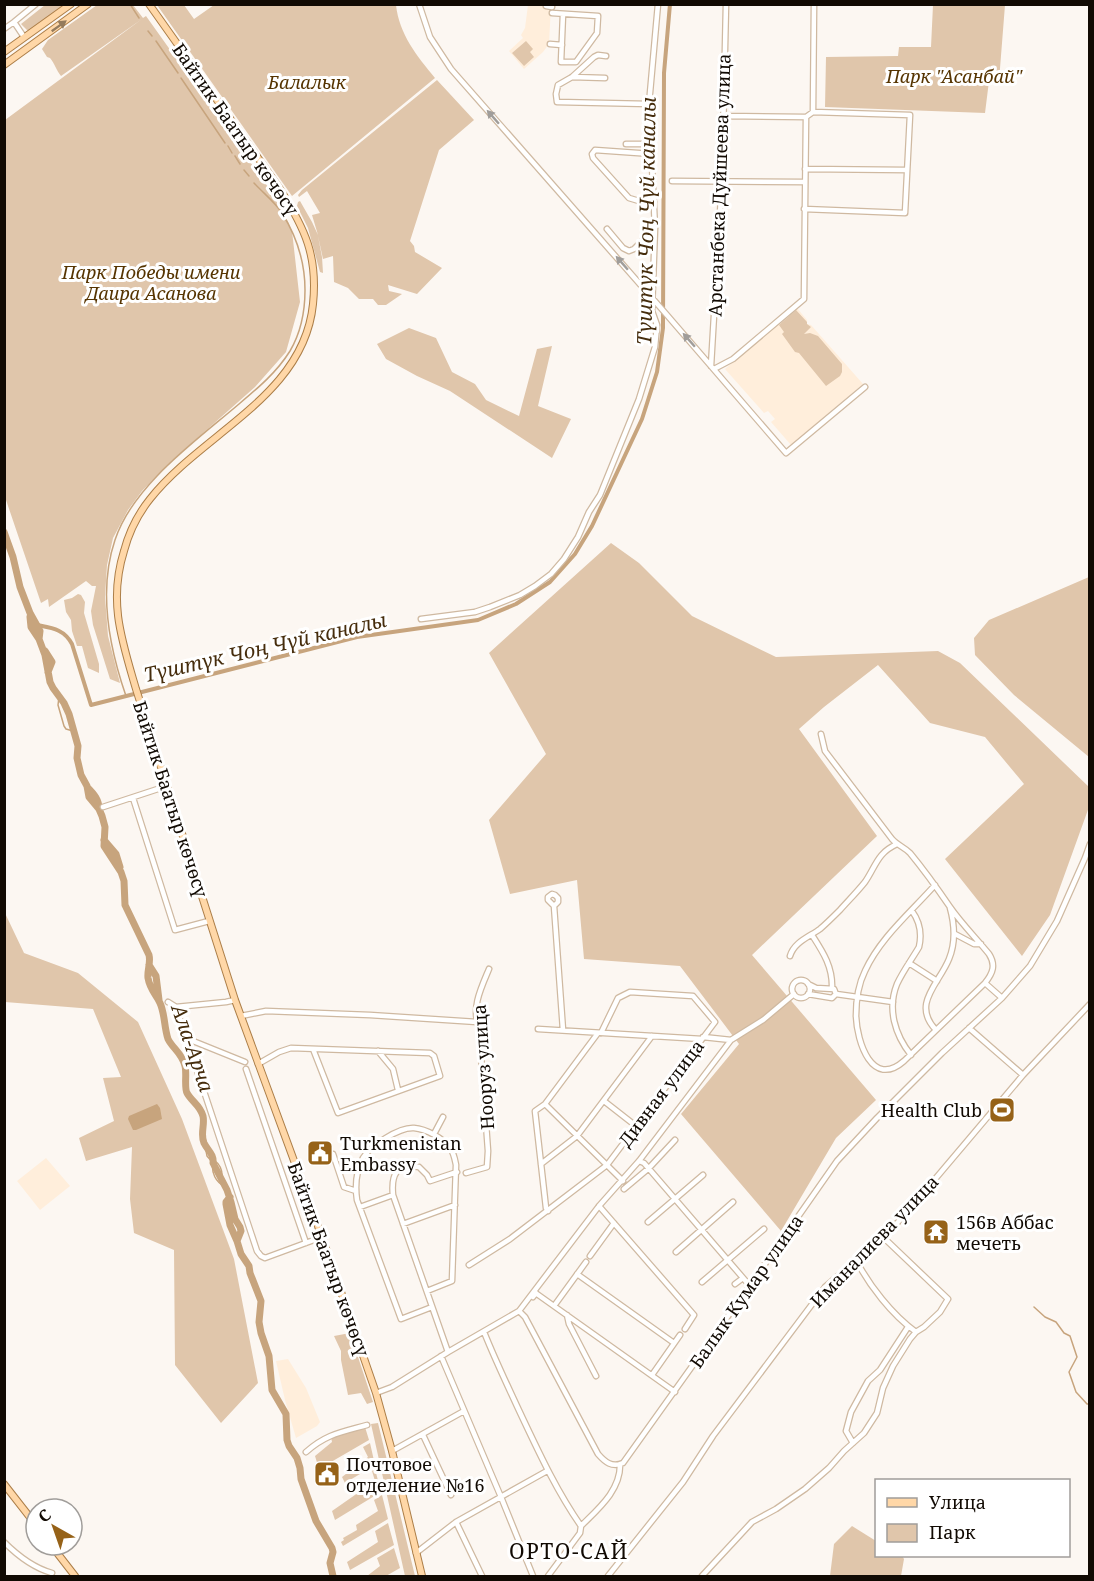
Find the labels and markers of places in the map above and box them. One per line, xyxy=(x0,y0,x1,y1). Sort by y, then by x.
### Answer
sports icon: Health Club xyxy=(987,1095,1017,1125)
place label: Health Club xyxy=(881,1098,982,1122)
place label: Turkmenistan Embassy xyxy=(340,1131,462,1176)
public building icon: Turkmenistan Embassy xyxy=(305,1138,335,1168)
place label: 156в Аббас мечеть xyxy=(956,1210,1054,1255)
temple icon: 156в Аббас мечеть xyxy=(921,1217,951,1247)
place label: Почтовое отделение №16 xyxy=(346,1452,484,1497)
public building icon: Почтовое отделение №16 xyxy=(312,1459,342,1489)

